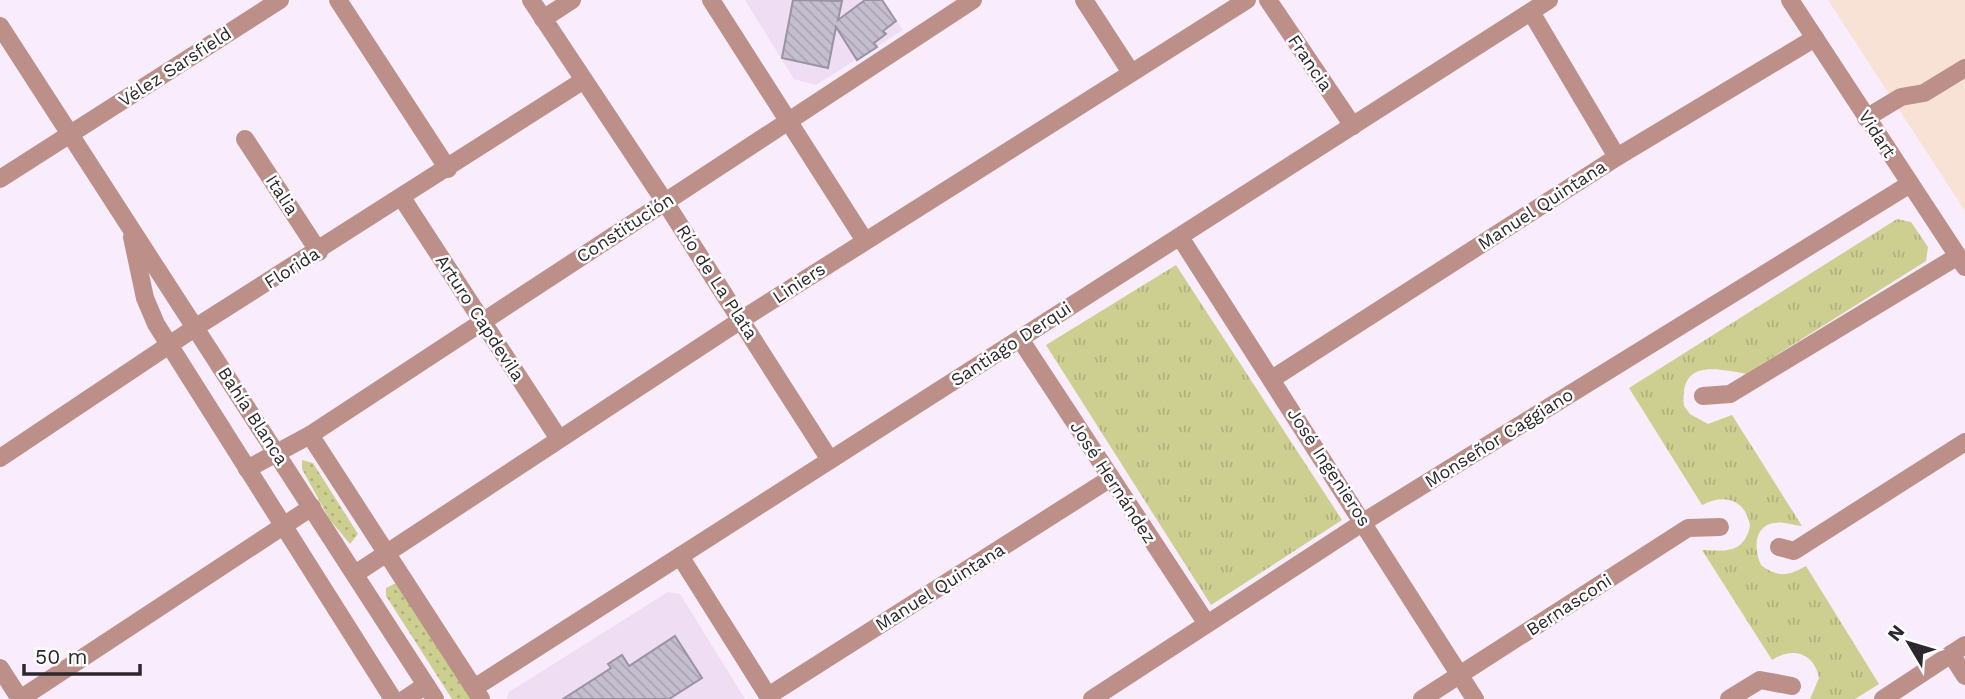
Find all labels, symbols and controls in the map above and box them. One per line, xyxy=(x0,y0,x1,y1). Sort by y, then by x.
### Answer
street label: Vélez Sarsfield xyxy=(115,22,235,111)
street label: Francia xyxy=(1284,30,1337,95)
street label: Vidart xyxy=(1854,106,1901,162)
street label: Manuel Quintana xyxy=(1474,155,1610,254)
street label: Italia xyxy=(262,171,303,219)
street label: Constitución xyxy=(572,188,677,267)
street label: Río de La Plata xyxy=(673,221,762,343)
street label: Florida xyxy=(260,243,323,293)
street label: Arturo Capdevila xyxy=(432,251,529,385)
street label: Liniers xyxy=(769,258,829,307)
street label: Santiago Derqui xyxy=(947,297,1075,390)
street label: Bahía Blanca xyxy=(214,363,293,469)
street label: Monseñor Caggiano xyxy=(1421,383,1577,492)
street label: José Ingenieros xyxy=(1283,404,1375,530)
street label: José Hernández xyxy=(1066,417,1161,547)
street label: Manuel Quintana xyxy=(871,538,1008,635)
street label: Bernasconi xyxy=(1522,569,1615,640)
north arrow xyxy=(1874,608,1944,678)
text: N xyxy=(1883,620,1909,645)
scale bar xyxy=(24,632,140,676)
text: 50 m xyxy=(35,644,87,669)

